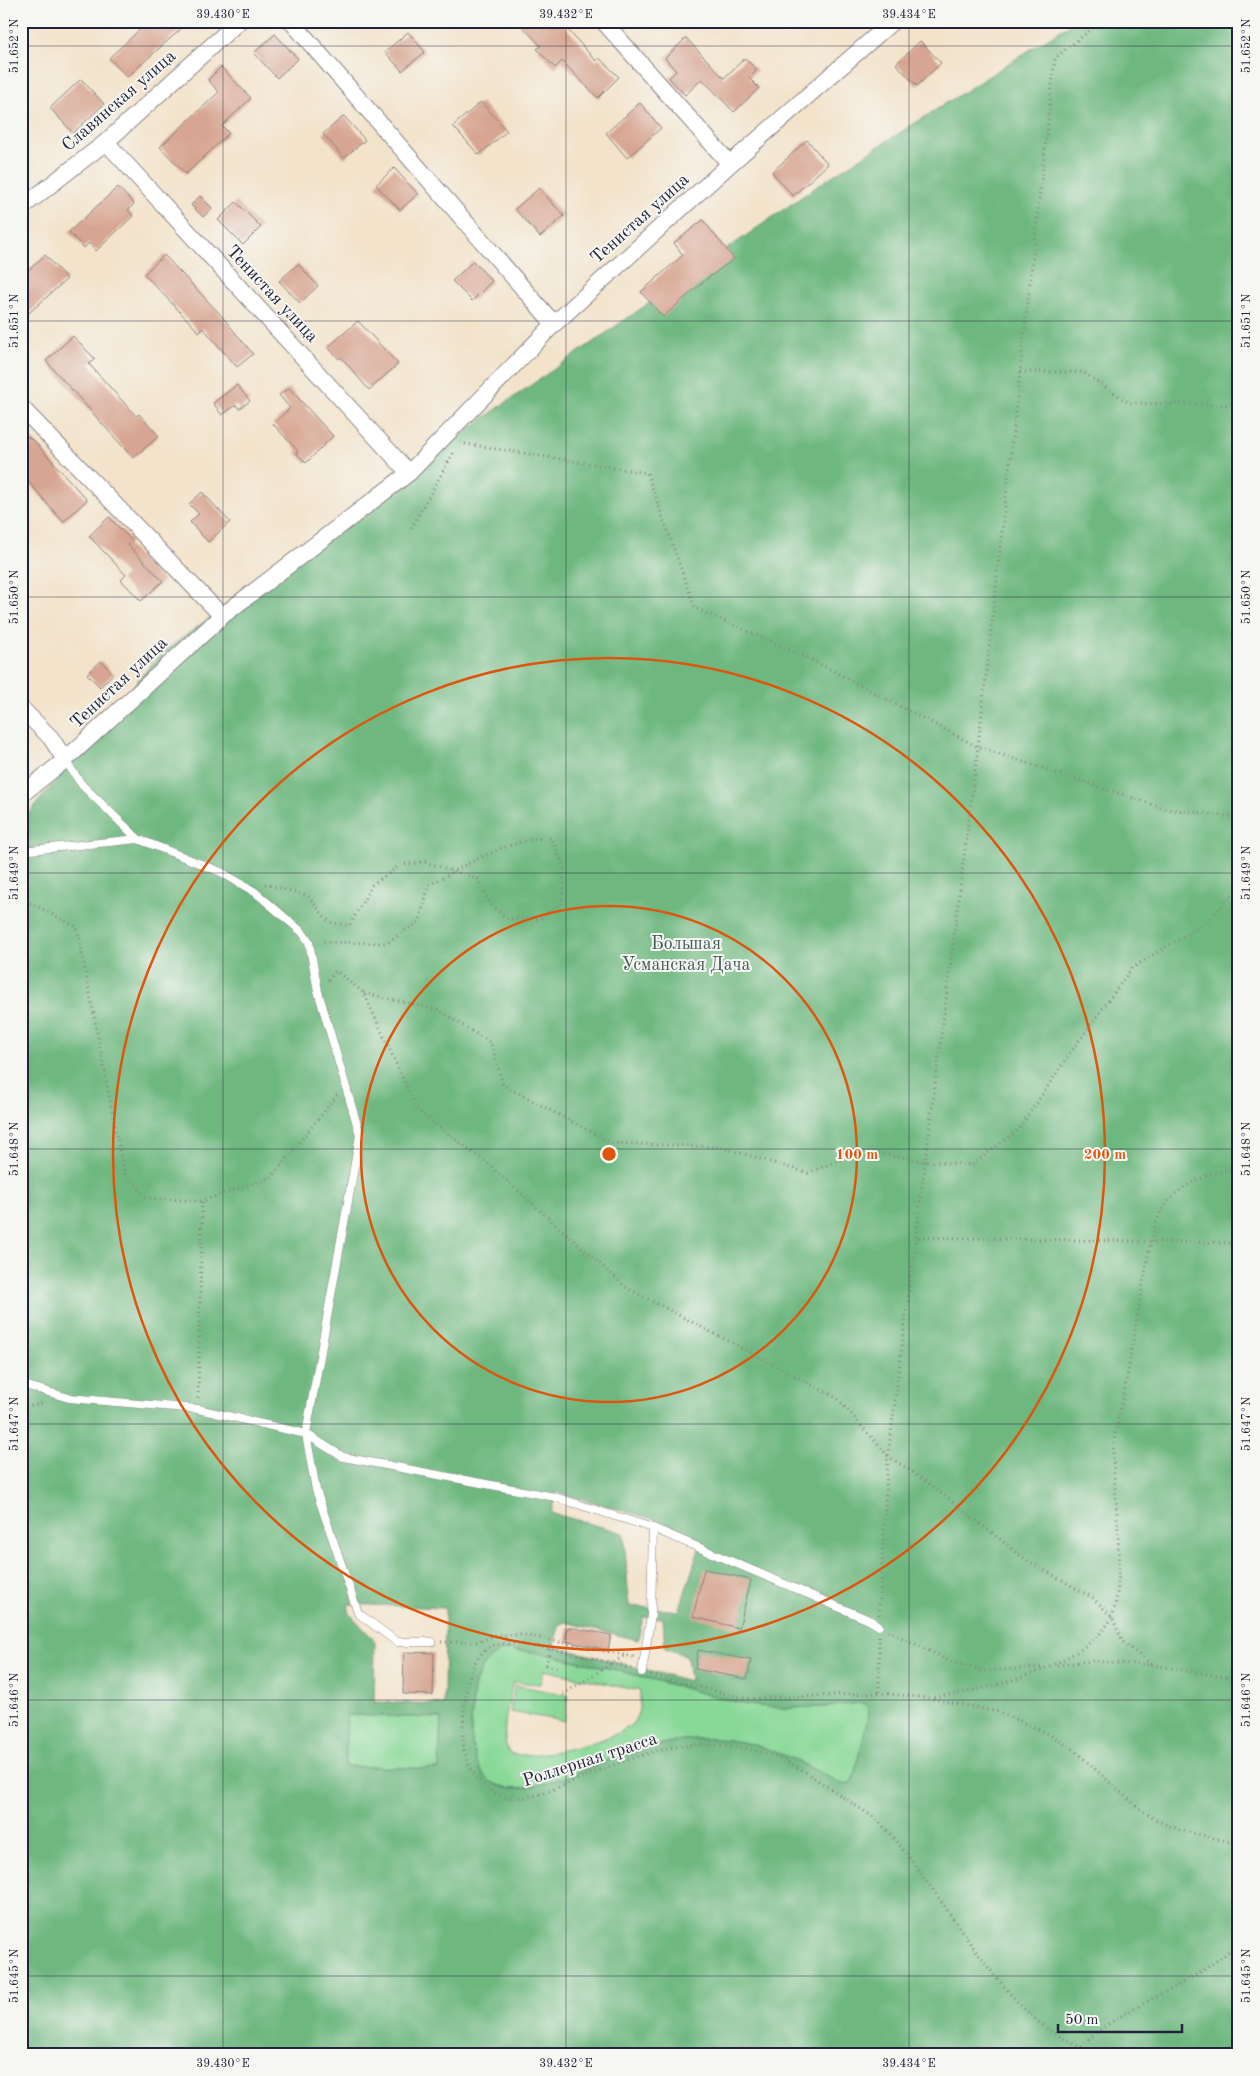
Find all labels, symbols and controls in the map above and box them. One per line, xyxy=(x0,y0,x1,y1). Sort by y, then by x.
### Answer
text: 39.430°E xyxy=(196,9,250,21)
text: 39.432°E xyxy=(539,9,593,21)
text: 39.434°E xyxy=(882,9,936,21)
text: 51.652°N xyxy=(8,19,21,73)
text: 51.652°N xyxy=(1240,19,1253,73)
street label: Славянская улица xyxy=(59,47,179,155)
street label: Тенистая улица xyxy=(587,170,693,268)
street label: Тенистая улица xyxy=(223,242,321,346)
text: 51.651°N xyxy=(8,294,21,348)
text: 51.651°N xyxy=(1240,294,1253,348)
text: 51.650°N xyxy=(8,570,21,624)
text: 51.650°N xyxy=(1240,570,1253,624)
street label: Тенистая улица xyxy=(67,634,171,732)
text: 51.649°N xyxy=(8,846,21,900)
text: 51.649°N xyxy=(1240,846,1253,900)
park label: Большая Усманская Дача xyxy=(622,935,751,974)
text: 51.648°N xyxy=(8,1122,21,1176)
text: 51.648°N xyxy=(1240,1122,1253,1176)
centre of rings xyxy=(600,1145,618,1163)
text: 100 m xyxy=(836,1148,878,1163)
text: 200 m xyxy=(1084,1148,1126,1163)
text: 51.647°N xyxy=(8,1397,21,1451)
text: 51.647°N xyxy=(1240,1397,1253,1451)
text: 51.646°N xyxy=(8,1673,21,1727)
text: 51.646°N xyxy=(1240,1673,1253,1727)
street label: Роллерная трасса xyxy=(520,1730,660,1790)
text: 51.645°N xyxy=(8,1949,21,2003)
text: 51.645°N xyxy=(1240,1949,1253,2003)
scale bar xyxy=(1058,2001,1181,2033)
text: 50 m xyxy=(1065,2013,1099,2028)
text: 39.430°E xyxy=(196,2058,250,2070)
text: 39.432°E xyxy=(539,2058,593,2070)
text: 39.434°E xyxy=(882,2058,936,2070)

